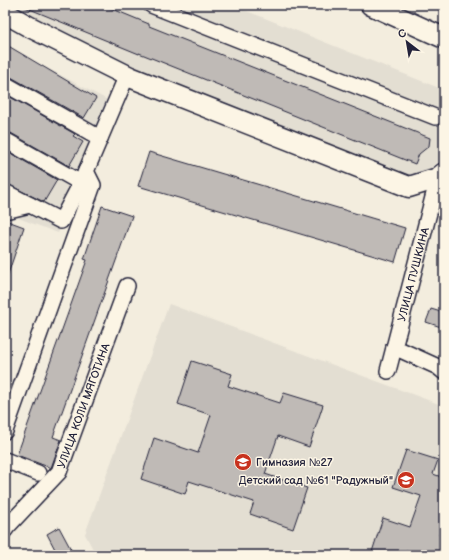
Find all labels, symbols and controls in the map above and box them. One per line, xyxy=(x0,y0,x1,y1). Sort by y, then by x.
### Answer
north arrow xyxy=(387,22,427,62)
text: С xyxy=(395,26,409,41)
street label: УЛИЦА ПУШКИНА xyxy=(395,225,432,323)
street label: УЛИЦА КОЛИ МЯГОТИНА xyxy=(54,341,112,470)
school or university icon: Гимназия №27 xyxy=(233,452,253,472)
place label: Гимназия №27 xyxy=(256,456,333,469)
school or university icon: Детский сад №61 "Радужный" xyxy=(396,470,416,490)
place label: Детский сад №61 "Радужный" xyxy=(239,474,393,487)

